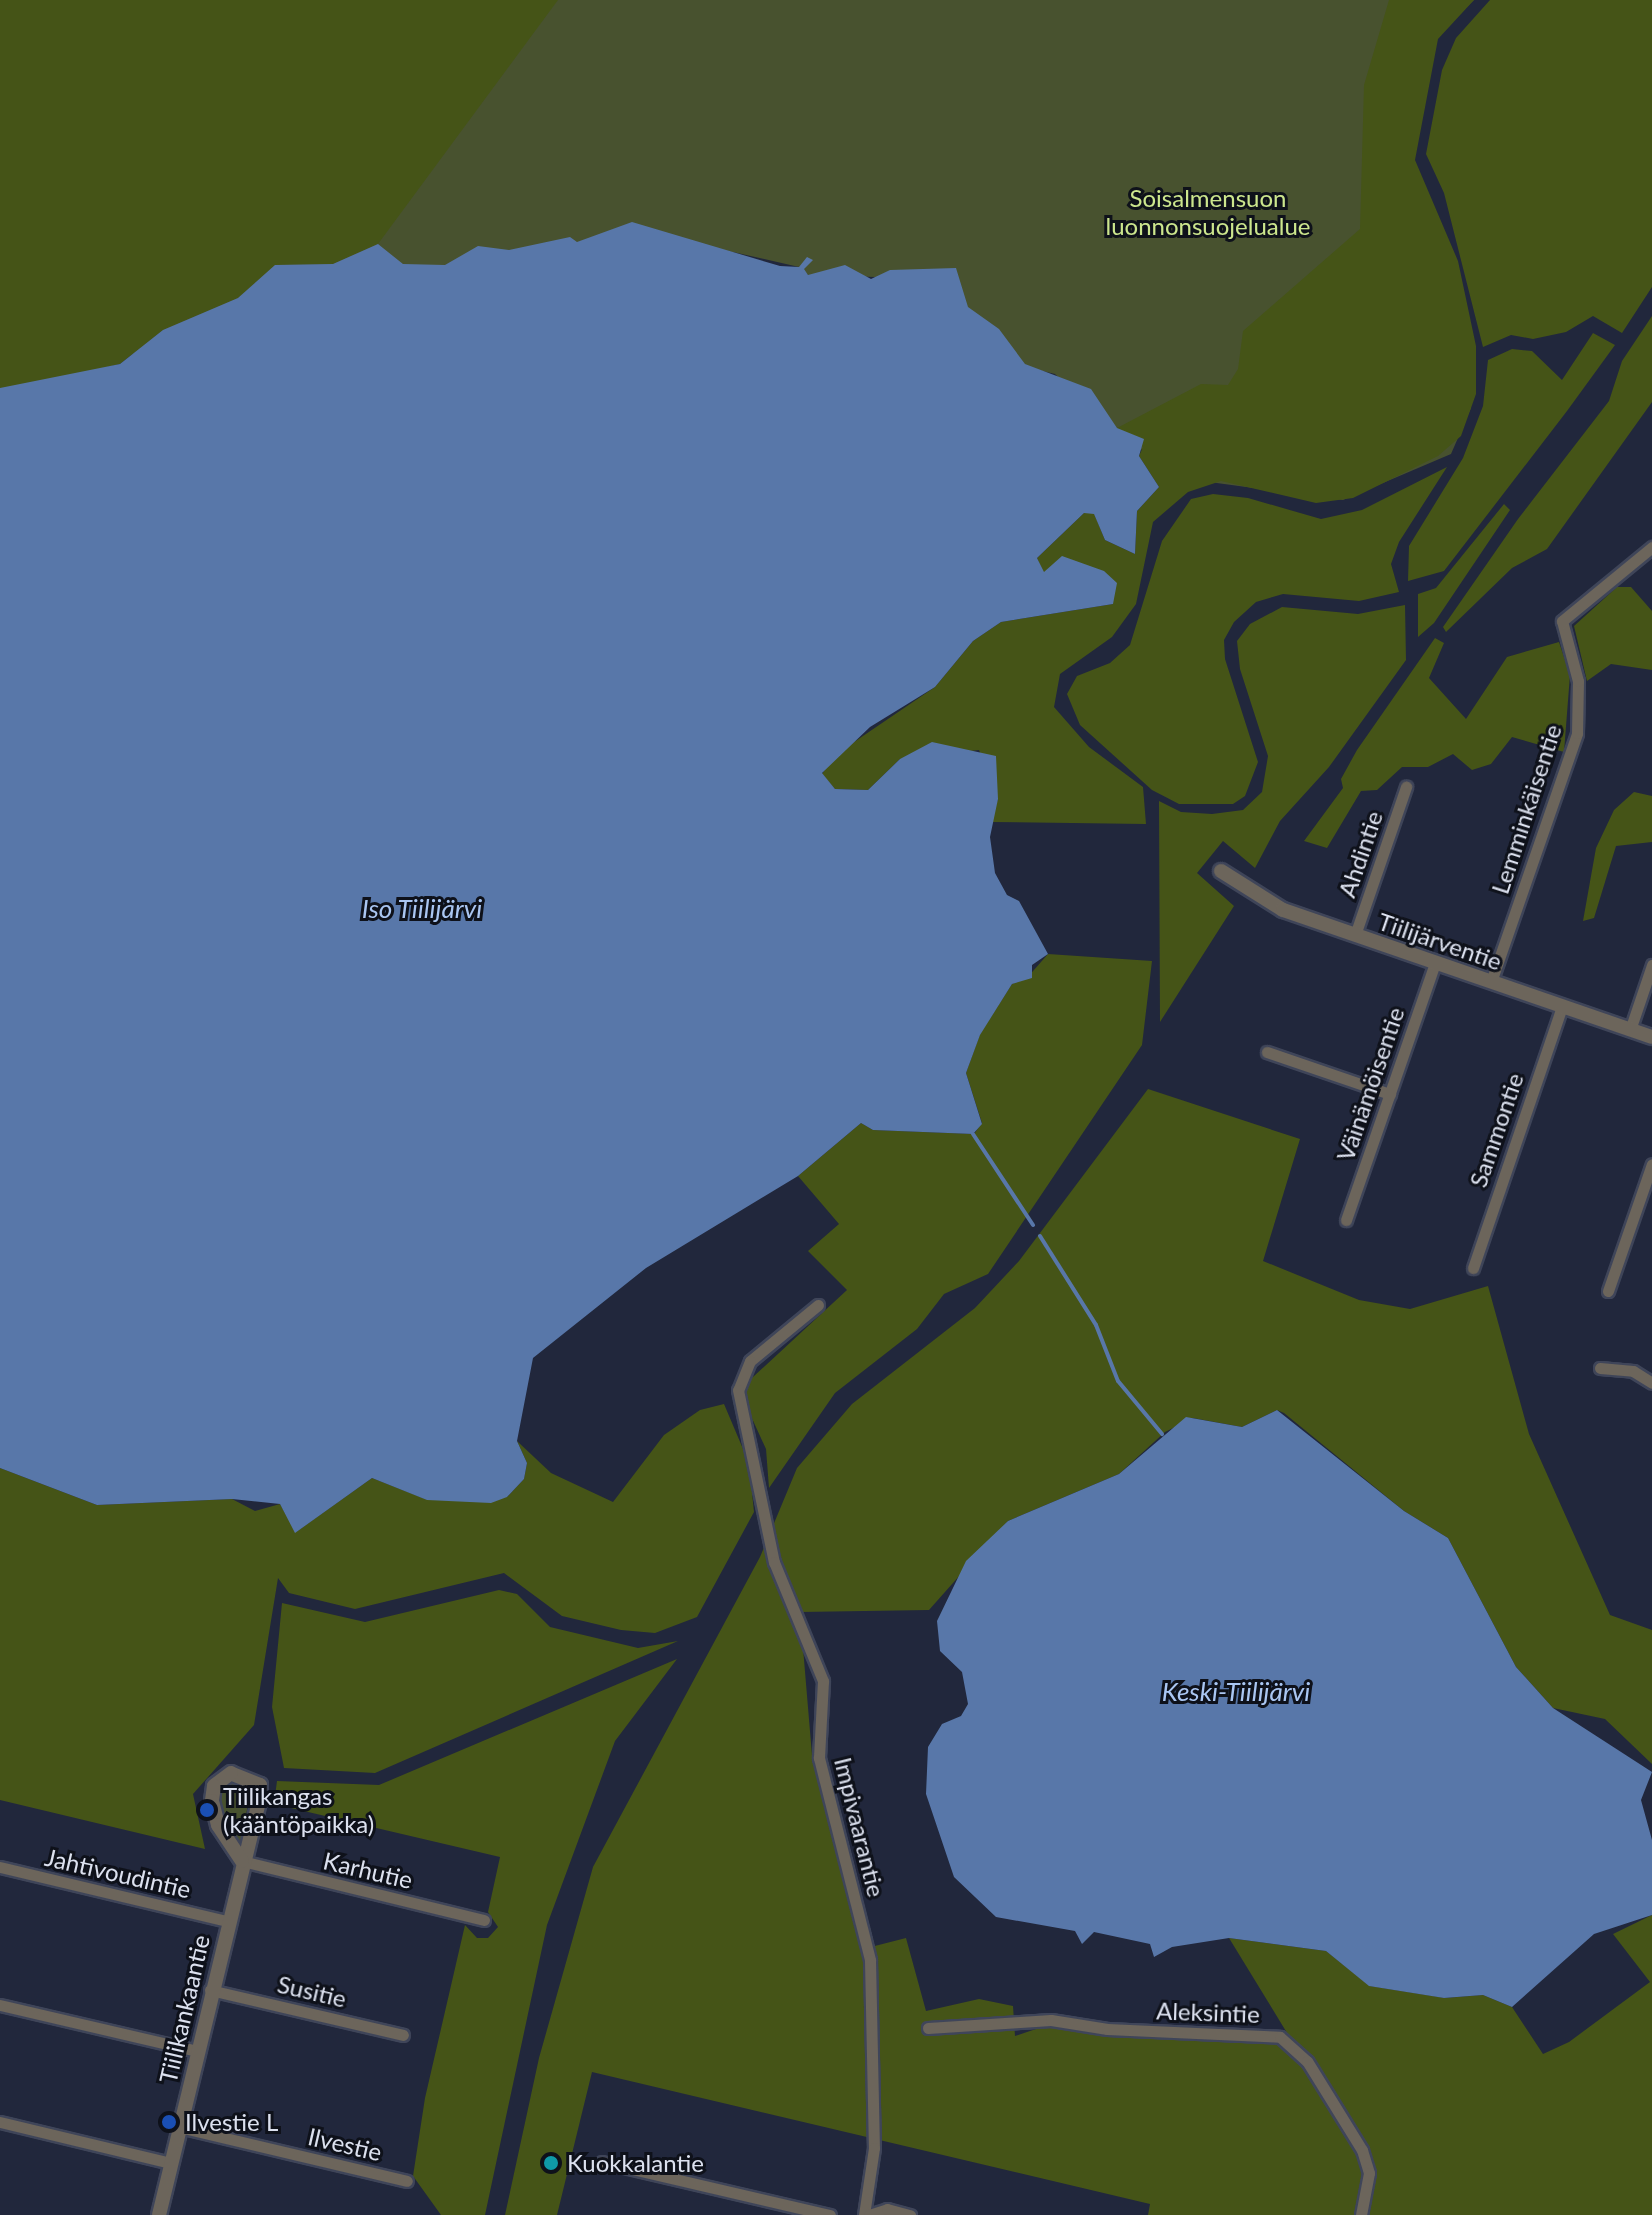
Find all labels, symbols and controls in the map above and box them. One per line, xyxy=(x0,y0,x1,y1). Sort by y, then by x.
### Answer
park label: Soisalmensuon luonnonsuojelualue xyxy=(1106,184,1310,240)
street label: Lemminkäisentie xyxy=(1485,721,1567,897)
street label: Ahdintie xyxy=(1332,807,1388,901)
water label: Iso Tiilijärvi xyxy=(361,893,483,925)
street label: Tiilijärventie xyxy=(1374,906,1506,976)
street label: Väinämöisentie xyxy=(1330,1003,1410,1165)
street label: Sammontie xyxy=(1463,1069,1529,1191)
water label: Keski-Tiilijärvi xyxy=(1162,1676,1310,1708)
street label: Impivaarantie xyxy=(829,1754,891,1900)
place label: Tiilikangas (kääntöpaikka) xyxy=(223,1782,374,1838)
marker: Tiilikangas (kääntöpaikka) xyxy=(198,1801,216,1819)
street label: Jahtivoudintie xyxy=(42,1842,194,1904)
street label: Karhutie xyxy=(321,1846,415,1894)
street label: Tiilikankaantie xyxy=(153,1932,215,2086)
street label: Susitie xyxy=(275,1969,349,2013)
street label: Aleksintie xyxy=(1156,1996,1260,2028)
place label: Ilvestie L xyxy=(185,2108,278,2136)
marker: Ilvestie L xyxy=(160,2113,178,2131)
street label: Ilvestie xyxy=(305,2122,385,2166)
place label: Kuokkalantie xyxy=(567,2149,704,2177)
marker: Kuokkalantie xyxy=(542,2154,560,2172)

